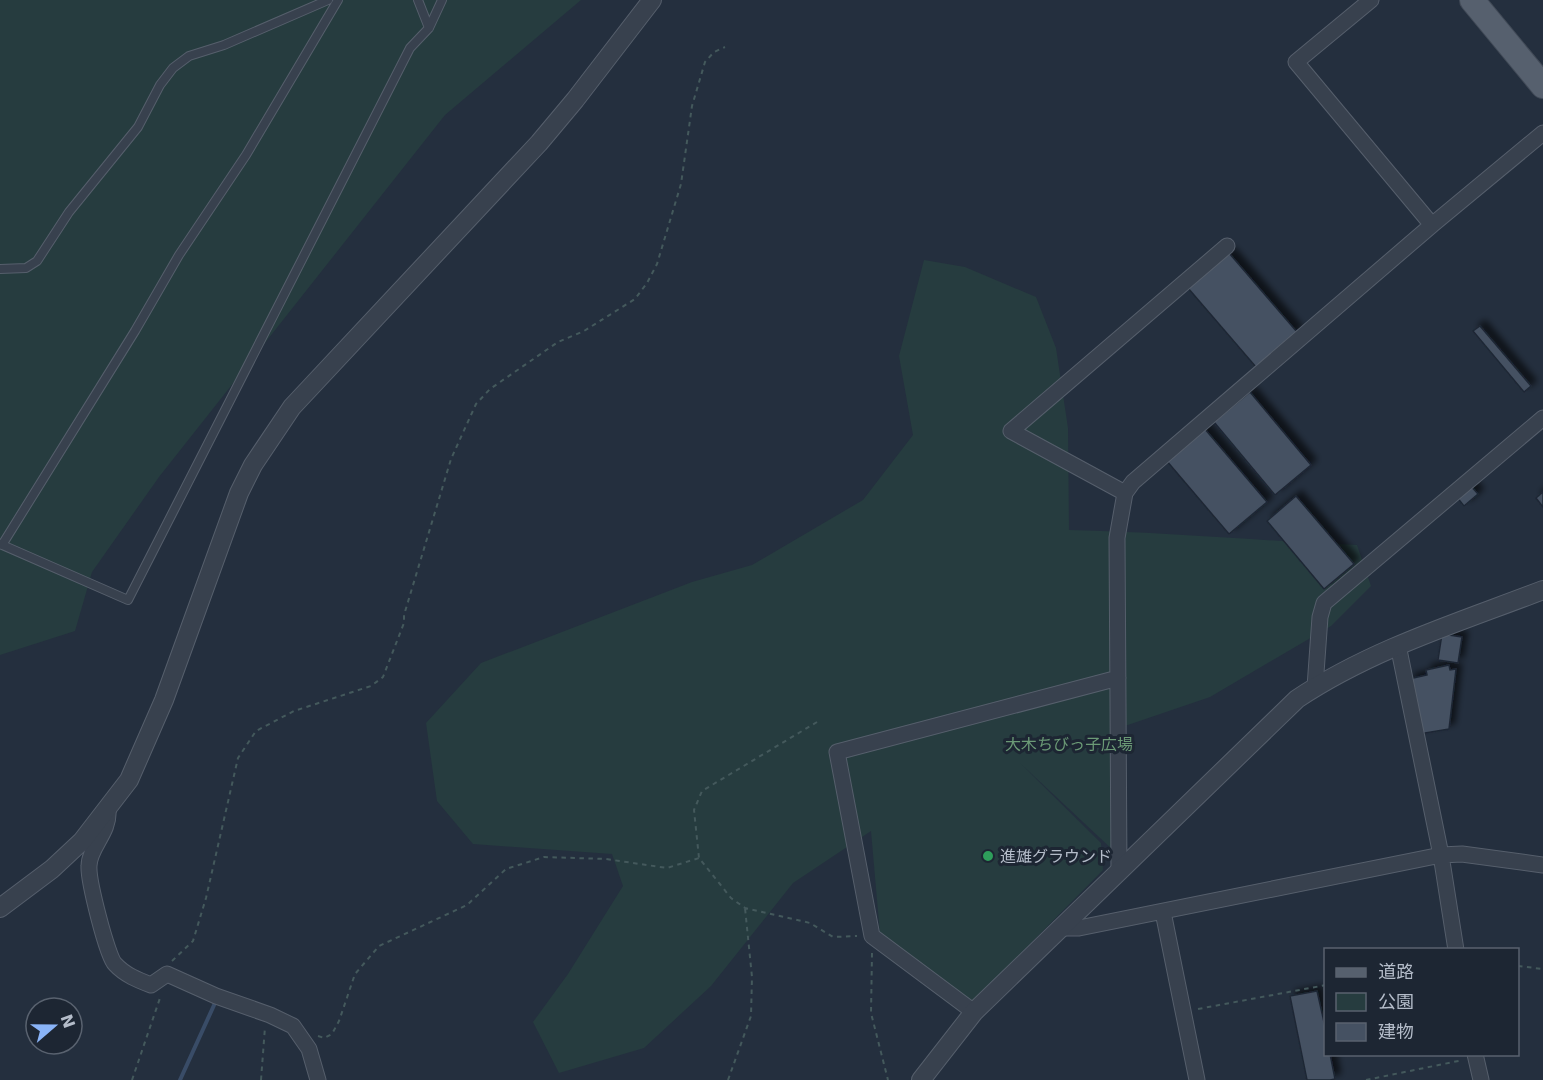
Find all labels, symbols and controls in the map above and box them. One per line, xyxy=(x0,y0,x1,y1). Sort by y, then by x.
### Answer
park label: 大木ちびっ子広場 xyxy=(1005,735,1133,754)
place label: 進雄グラウンド xyxy=(1000,847,1112,866)
marker: 進雄グラウンド xyxy=(981,849,995,863)
legend xyxy=(1324,948,1519,1056)
text: 道路 xyxy=(1378,961,1414,982)
text: 公園 xyxy=(1378,991,1414,1012)
north arrow xyxy=(24,996,84,1056)
text: N xyxy=(56,1011,79,1031)
text: 建物 xyxy=(1378,1021,1414,1042)

